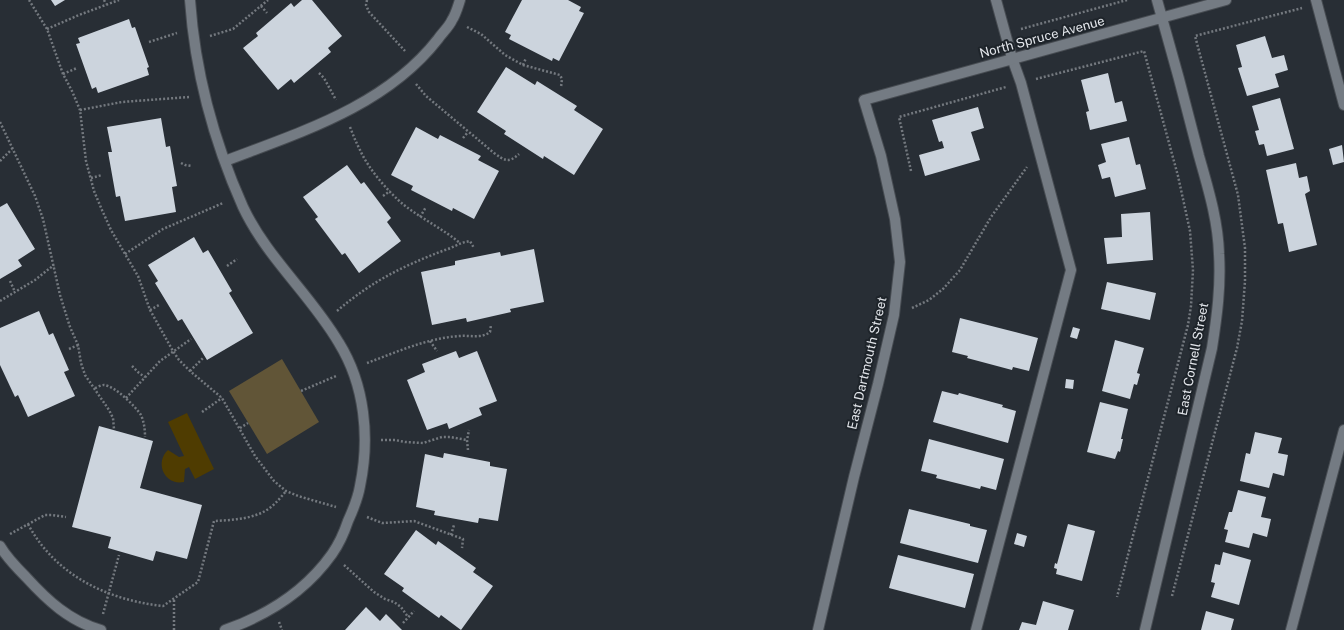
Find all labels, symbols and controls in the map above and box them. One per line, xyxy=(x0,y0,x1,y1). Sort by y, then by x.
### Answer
street label: North Spruce Avenue xyxy=(978,13,1106,61)
street label: East Dartmouth Street xyxy=(844,295,890,431)
street label: East Cornell Street xyxy=(1175,301,1211,417)

